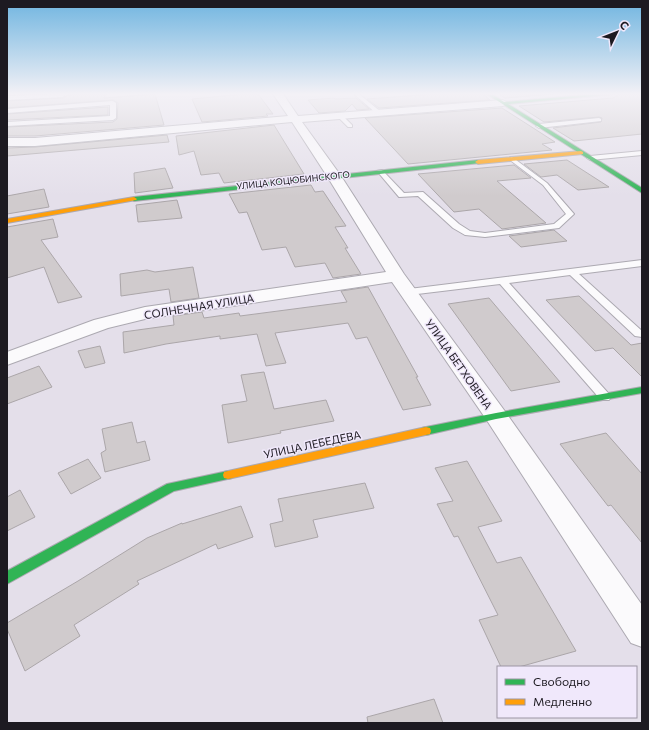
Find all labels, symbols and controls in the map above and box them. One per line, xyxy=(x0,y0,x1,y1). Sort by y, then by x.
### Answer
north arrow xyxy=(597,12,637,52)
text: С xyxy=(617,18,632,32)
street label: УЛИЦА КОЦЮБИНСКОГО xyxy=(236,169,350,191)
street label: СОЛНЕЧНАЯ УЛИЦА xyxy=(143,291,255,321)
street label: УЛИЦА БЕТХОВЕНА xyxy=(423,316,495,412)
street label: УЛИЦА ЛЕБЕДЕВА xyxy=(262,427,362,461)
legend xyxy=(497,666,637,718)
text: Свободно xyxy=(533,674,590,688)
text: Медленно xyxy=(533,694,592,708)

